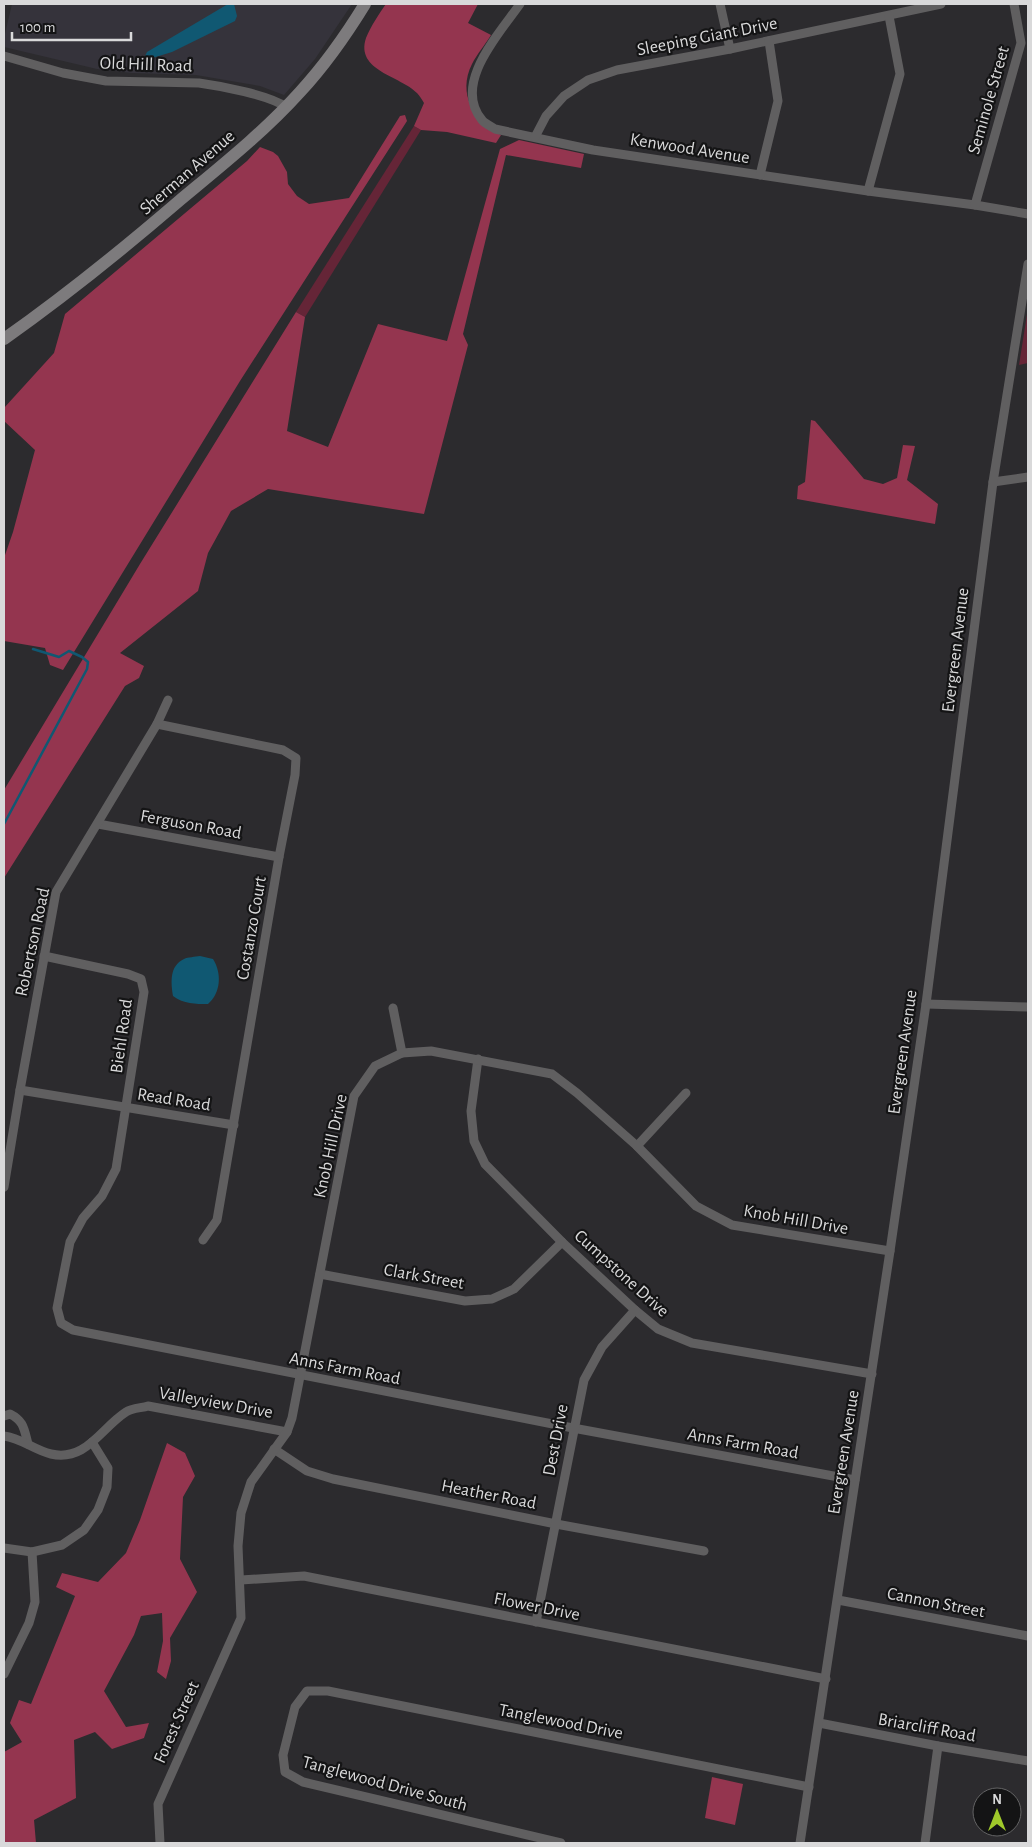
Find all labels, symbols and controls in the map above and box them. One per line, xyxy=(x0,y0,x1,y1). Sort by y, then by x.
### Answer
scale bar xyxy=(12,10,131,42)
street label: Sleeping Giant Drive xyxy=(635,15,779,59)
text: 100 m xyxy=(20,20,55,35)
street label: Seminole Street xyxy=(965,44,1013,156)
street label: Old Hill Road xyxy=(99,54,193,76)
street label: Sherman Avenue xyxy=(137,127,238,219)
street label: Kenwood Avenue xyxy=(629,131,751,167)
street label: Evergreen Avenue xyxy=(939,587,973,713)
street label: Ferguson Road xyxy=(139,807,243,843)
street label: Costanzo Court xyxy=(234,875,270,981)
street label: Robertson Road xyxy=(13,886,53,998)
street label: Evergreen Avenue xyxy=(885,989,921,1116)
street label: Biehl Road xyxy=(108,998,136,1074)
street label: Read Road xyxy=(136,1085,212,1115)
street label: Knob Hill Drive xyxy=(311,1093,351,1200)
street label: Knob Hill Drive xyxy=(742,1202,850,1238)
street label: Cumpstone Drive xyxy=(571,1227,672,1321)
street label: Clark Street xyxy=(382,1261,466,1293)
street label: Anns Farm Road xyxy=(288,1349,402,1389)
street label: Valleyview Drive xyxy=(158,1384,274,1422)
street label: Evergreen Avenue xyxy=(825,1389,863,1516)
street label: Dest Drive xyxy=(540,1403,572,1478)
street label: Anns Farm Road xyxy=(686,1425,800,1463)
street label: Heather Road xyxy=(440,1477,538,1513)
street label: Cannon Street xyxy=(885,1585,986,1621)
street label: Flower Drive xyxy=(492,1590,581,1624)
street label: Forest Street xyxy=(151,1678,203,1766)
street label: Tanglewood Drive xyxy=(497,1701,624,1743)
street label: Briarcliff Road xyxy=(877,1711,977,1745)
street label: Tanglewood Drive South xyxy=(300,1753,469,1815)
north arrow xyxy=(972,1787,1022,1837)
text: N xyxy=(992,1793,1002,1807)

